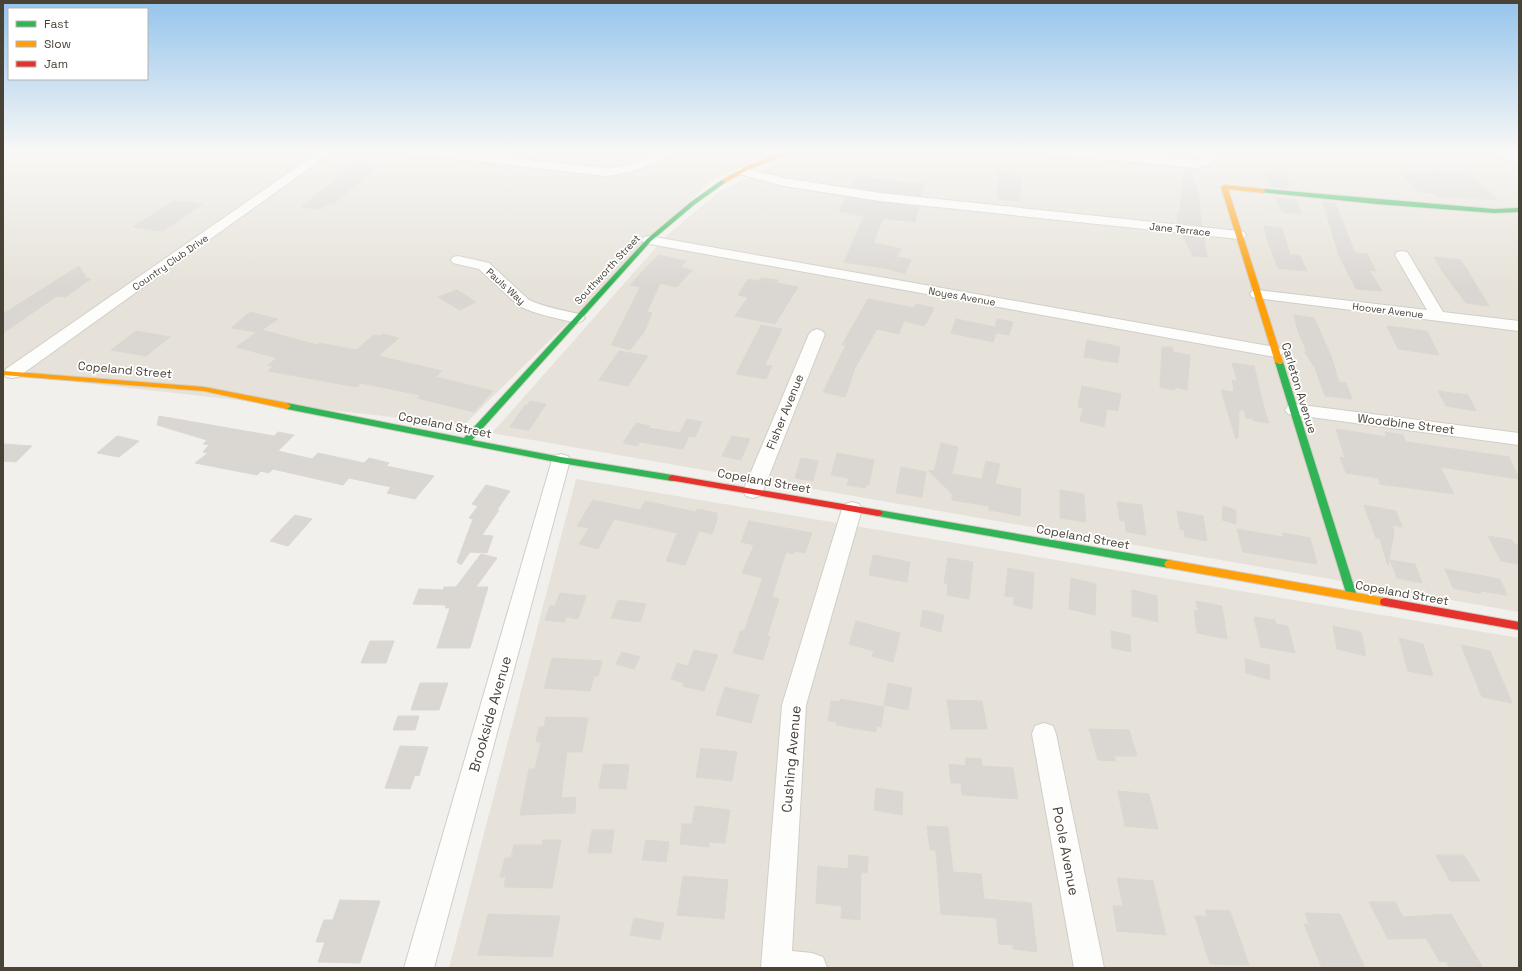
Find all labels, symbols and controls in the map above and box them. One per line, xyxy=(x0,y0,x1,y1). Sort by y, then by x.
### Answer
legend xyxy=(8,8,148,80)
text: Fast xyxy=(44,16,69,32)
text: Slow xyxy=(44,36,71,52)
text: Jam xyxy=(44,56,68,72)
street label: Jane Terrace xyxy=(1149,220,1211,239)
street label: Country Club Drive xyxy=(130,231,211,293)
street label: Southworth Street xyxy=(572,231,643,307)
street label: Pauls Way xyxy=(483,265,528,307)
street label: Noyes Avenue xyxy=(927,284,997,309)
street label: Hoover Avenue xyxy=(1352,300,1424,321)
street label: Carleton Avenue xyxy=(1278,341,1320,435)
street label: Copeland Street xyxy=(77,358,173,382)
street label: Fisher Avenue xyxy=(763,372,807,452)
street label: Copeland Street xyxy=(397,408,493,442)
street label: Woodbine Street xyxy=(1356,410,1456,438)
street label: Copeland Street xyxy=(716,465,812,497)
street label: Copeland Street xyxy=(1035,521,1131,553)
street label: Copeland Street xyxy=(1354,577,1450,609)
street label: Brookside Avenue xyxy=(465,654,515,774)
street label: Cushing Avenue xyxy=(777,705,805,813)
street label: Poole Avenue xyxy=(1049,805,1083,897)

